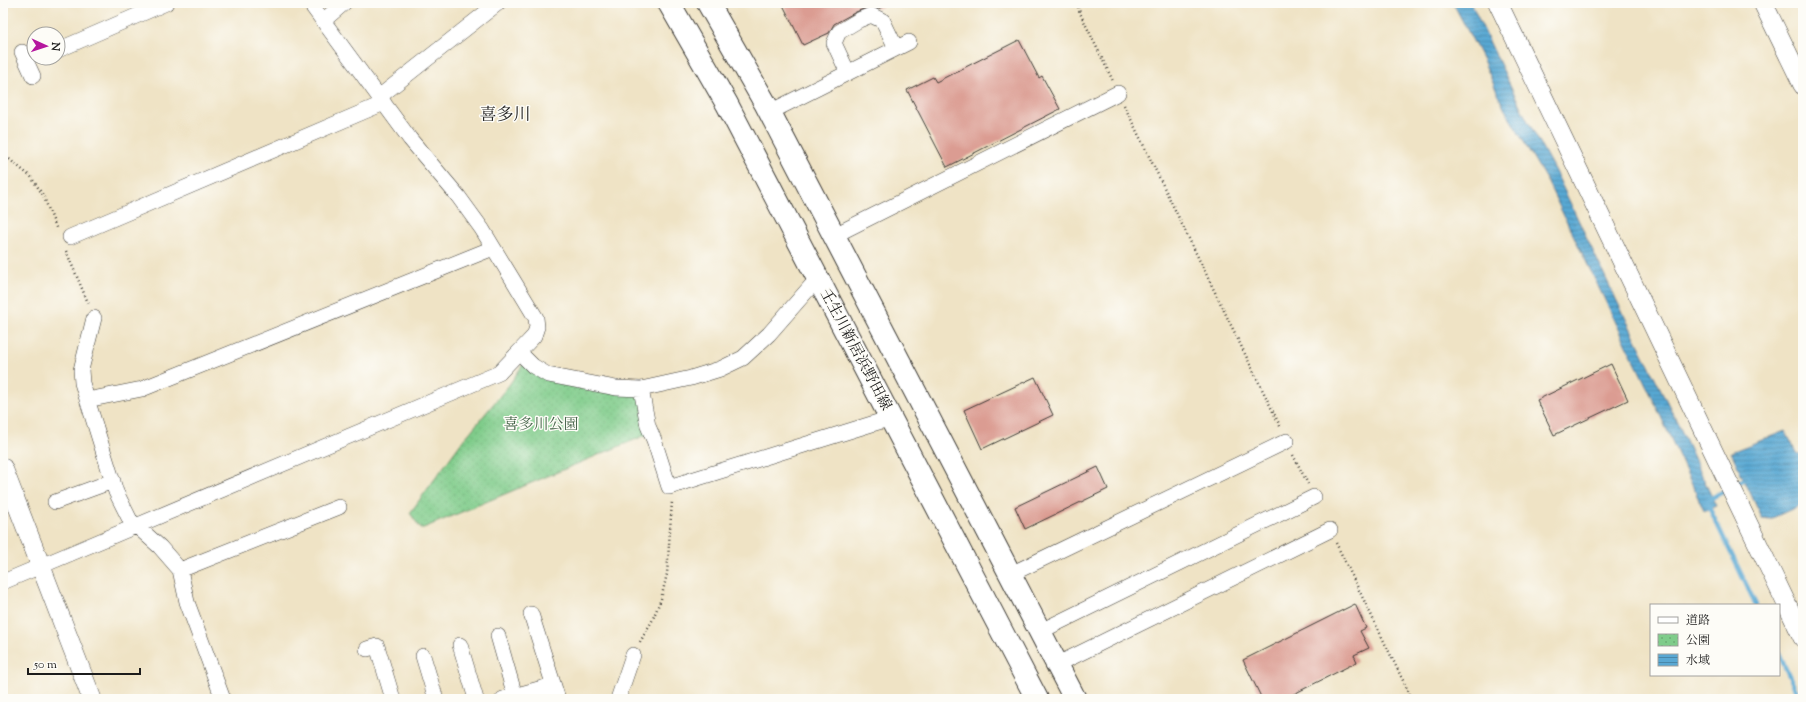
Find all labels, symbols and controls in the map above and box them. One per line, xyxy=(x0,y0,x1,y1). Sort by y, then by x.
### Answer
north arrow xyxy=(26,26,66,66)
text: N xyxy=(47,41,63,51)
district label: 喜多川 xyxy=(480,104,531,128)
street label: 壬生川新居浜野田線 xyxy=(814,285,896,415)
park label: 喜多川公園 xyxy=(503,415,579,436)
legend xyxy=(1650,604,1780,676)
text: 道路 xyxy=(1686,612,1710,630)
text: 公園 xyxy=(1686,632,1710,650)
scale bar xyxy=(28,650,140,676)
text: 水域 xyxy=(1686,652,1710,670)
text: 50 m xyxy=(33,656,57,674)

